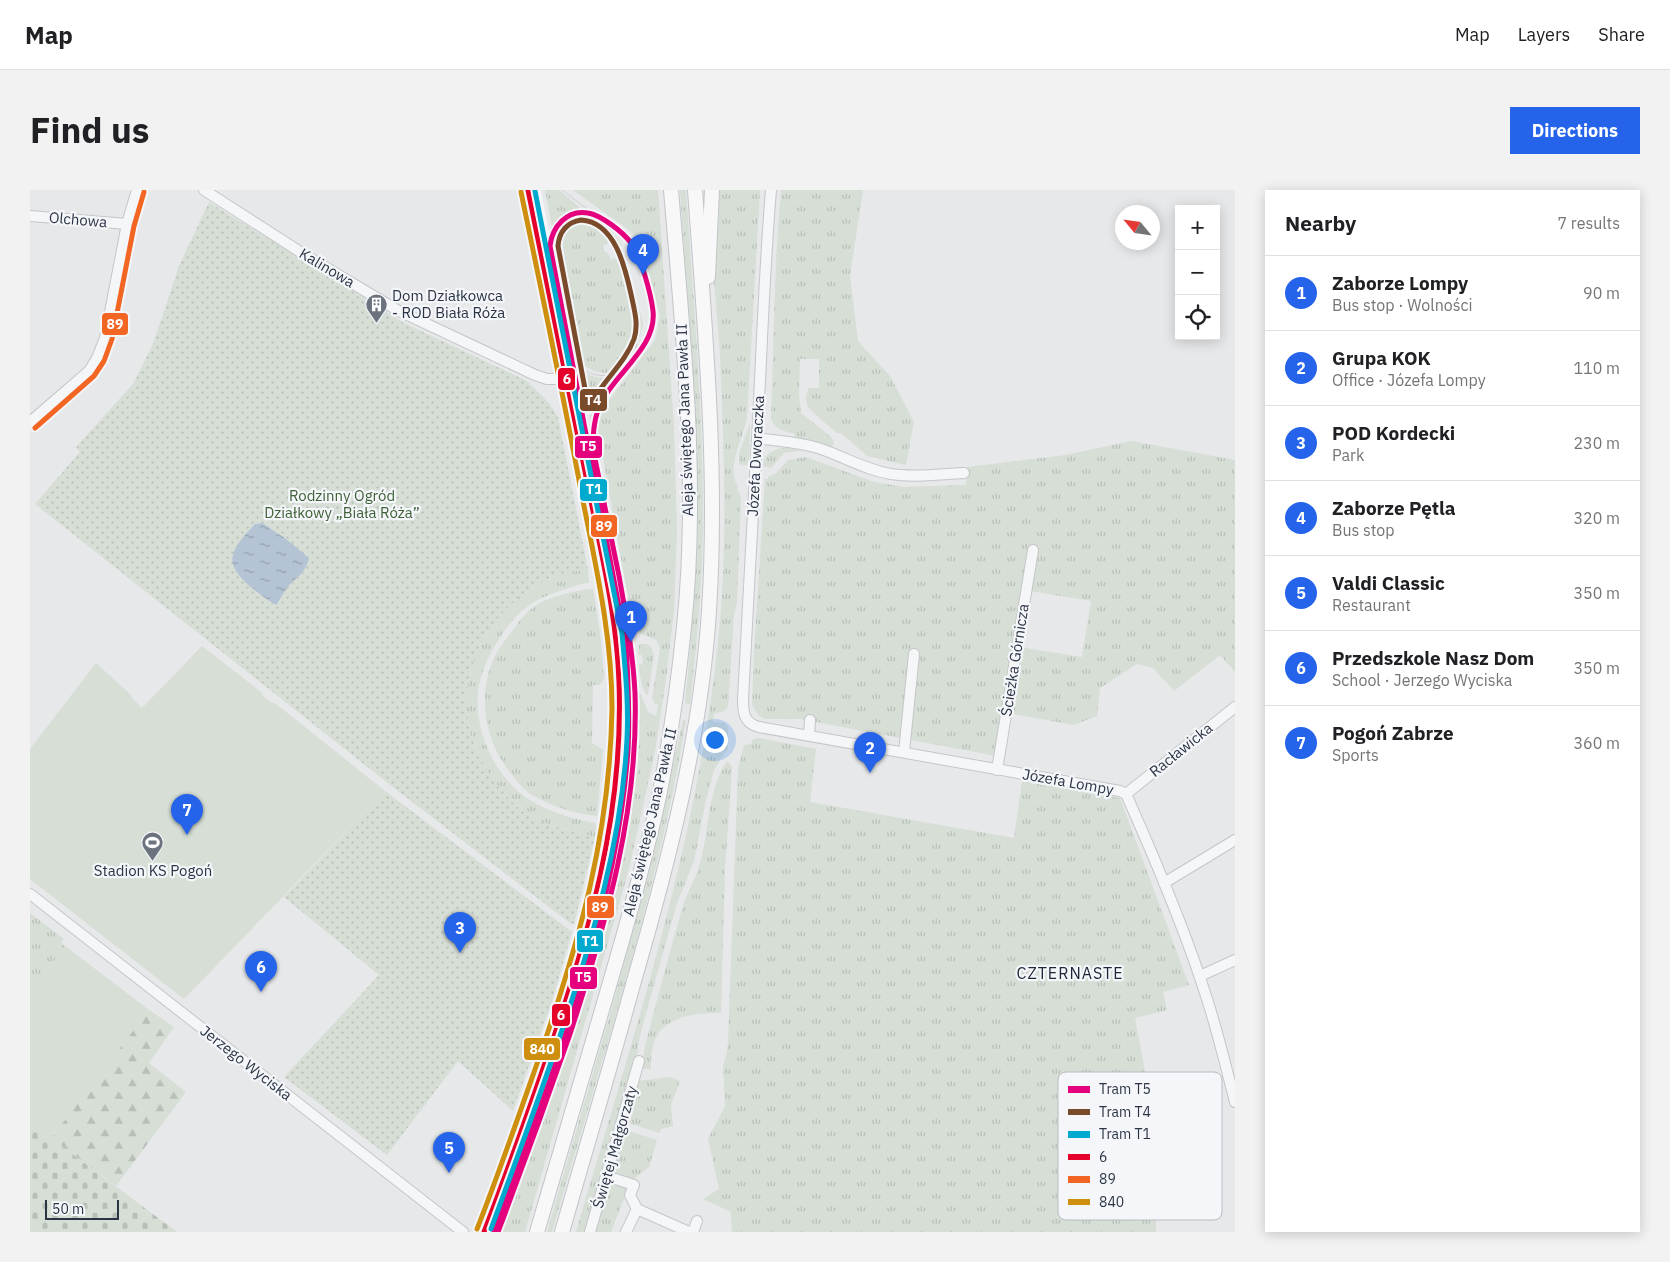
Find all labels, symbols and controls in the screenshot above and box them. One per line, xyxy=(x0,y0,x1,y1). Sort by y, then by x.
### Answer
text: Map xyxy=(25,19,73,51)
text: Map xyxy=(1455,23,1490,46)
text: Layers xyxy=(1518,23,1570,46)
text: Share xyxy=(1598,23,1645,46)
text: Find us xyxy=(30,107,149,153)
button: Directions xyxy=(1510,107,1640,154)
north arrow xyxy=(1115,205,1160,250)
map controls xyxy=(1175,205,1220,340)
button: + xyxy=(1175,205,1220,250)
street label: Olchowa xyxy=(48,207,108,232)
text: Nearby xyxy=(1285,209,1356,237)
text: 7 results xyxy=(1557,213,1620,233)
pin: 4 xyxy=(627,234,659,275)
street label: Kalinowa xyxy=(296,244,358,292)
button: − xyxy=(1175,250,1220,295)
text: Zaborze Lompy xyxy=(1332,271,1468,295)
text: 1 xyxy=(1296,283,1306,303)
text: 90 m xyxy=(1583,283,1620,303)
place label: Dom Działkowca - ROD Biała Róża xyxy=(392,286,505,322)
building icon: Dom Działkowca - ROD Biała Róża xyxy=(364,293,388,324)
button: locate xyxy=(1175,295,1220,340)
text: Bus stop · Wolności xyxy=(1332,295,1473,315)
line badge: 89 xyxy=(101,312,129,336)
text: 89 xyxy=(107,315,123,333)
street label: Aleja świętego Jana Pawła II xyxy=(672,323,697,517)
text: Grupa KOK xyxy=(1332,346,1431,370)
text: 2 xyxy=(1296,358,1306,378)
text: 110 m xyxy=(1573,358,1620,378)
line badge: 6 xyxy=(557,367,576,391)
text: 6 xyxy=(563,370,571,388)
text: Office · Józefa Lompy xyxy=(1332,370,1486,390)
line badge: T4 xyxy=(579,388,608,412)
text: T4 xyxy=(585,391,601,409)
street label: Józefa Dworaczka xyxy=(743,395,768,517)
text: POD Kordecki xyxy=(1332,421,1455,445)
text: 3 xyxy=(1296,433,1306,453)
text: 230 m xyxy=(1573,433,1620,453)
line badge: T5 xyxy=(574,435,603,459)
text: T5 xyxy=(580,437,596,455)
text: Park xyxy=(1332,445,1364,465)
line badge: T1 xyxy=(579,478,608,502)
text: T1 xyxy=(586,480,603,498)
park label: Rodzinny Ogród Działkowy „Biała Róża” xyxy=(264,486,420,522)
text: Zaborze Pętla xyxy=(1332,496,1456,520)
text: 4 xyxy=(1296,508,1306,528)
text: 320 m xyxy=(1573,508,1620,528)
line badge: 89 xyxy=(590,514,618,538)
text: 89 xyxy=(596,517,612,535)
text: Bus stop xyxy=(1332,520,1395,540)
text: Valdi Classic xyxy=(1332,571,1445,595)
text: 5 xyxy=(1296,583,1306,603)
text: 350 m xyxy=(1573,583,1620,603)
text: Restaurant xyxy=(1332,595,1411,615)
pin: 1 xyxy=(615,601,647,642)
street label: Ścieżka Górnicza xyxy=(996,602,1033,718)
text: Przedszkole Nasz Dom xyxy=(1332,646,1534,670)
text: 6 xyxy=(1296,658,1306,678)
text: 350 m xyxy=(1573,658,1620,678)
text: School · Jerzego Wyciska xyxy=(1332,670,1512,690)
street label: Racławicka xyxy=(1145,718,1216,781)
text: Pogoń Zabrze xyxy=(1332,721,1454,745)
street label: Aleja świętego Jana Pawła II xyxy=(619,726,680,918)
your location xyxy=(702,727,728,753)
pin: 2 xyxy=(854,732,886,773)
text: 7 xyxy=(1296,733,1306,753)
text: 360 m xyxy=(1573,733,1620,753)
text: Sports xyxy=(1332,745,1379,765)
street label: Józefa Lompy xyxy=(1021,764,1116,799)
pin: 7 xyxy=(171,794,203,835)
sports icon: Stadion KS Pogoń xyxy=(141,831,165,862)
place label: Stadion KS Pogoń xyxy=(94,861,212,880)
line badge: 89 xyxy=(586,895,615,919)
text: 89 xyxy=(592,898,608,916)
pin: 3 xyxy=(444,912,476,953)
line badge: T1 xyxy=(576,929,604,953)
text: T1 xyxy=(582,932,599,950)
pin: 6 xyxy=(245,951,277,992)
district label: CZTERNASTE xyxy=(1016,963,1124,983)
line badge: T5 xyxy=(569,966,598,990)
text: T5 xyxy=(575,968,591,986)
line badge: 6 xyxy=(551,1003,571,1027)
text: 6 xyxy=(557,1006,565,1024)
street label: Jerzego Wyciska xyxy=(197,1021,296,1104)
line badge: 840 xyxy=(523,1037,561,1061)
text: 840 xyxy=(529,1040,555,1058)
legend xyxy=(1058,1072,1222,1220)
text: Tram T5 xyxy=(1099,1080,1151,1098)
street label: Świętej Małgorzaty xyxy=(588,1083,641,1210)
text: Tram T4 xyxy=(1099,1103,1151,1121)
text: Tram T1 xyxy=(1099,1125,1151,1143)
pin: 5 xyxy=(433,1132,465,1173)
text: 6 xyxy=(1099,1148,1107,1166)
text: 89 xyxy=(1099,1170,1116,1188)
text: 840 xyxy=(1099,1193,1124,1211)
scale bar xyxy=(45,1197,119,1220)
text: 50 m xyxy=(52,1200,84,1218)

